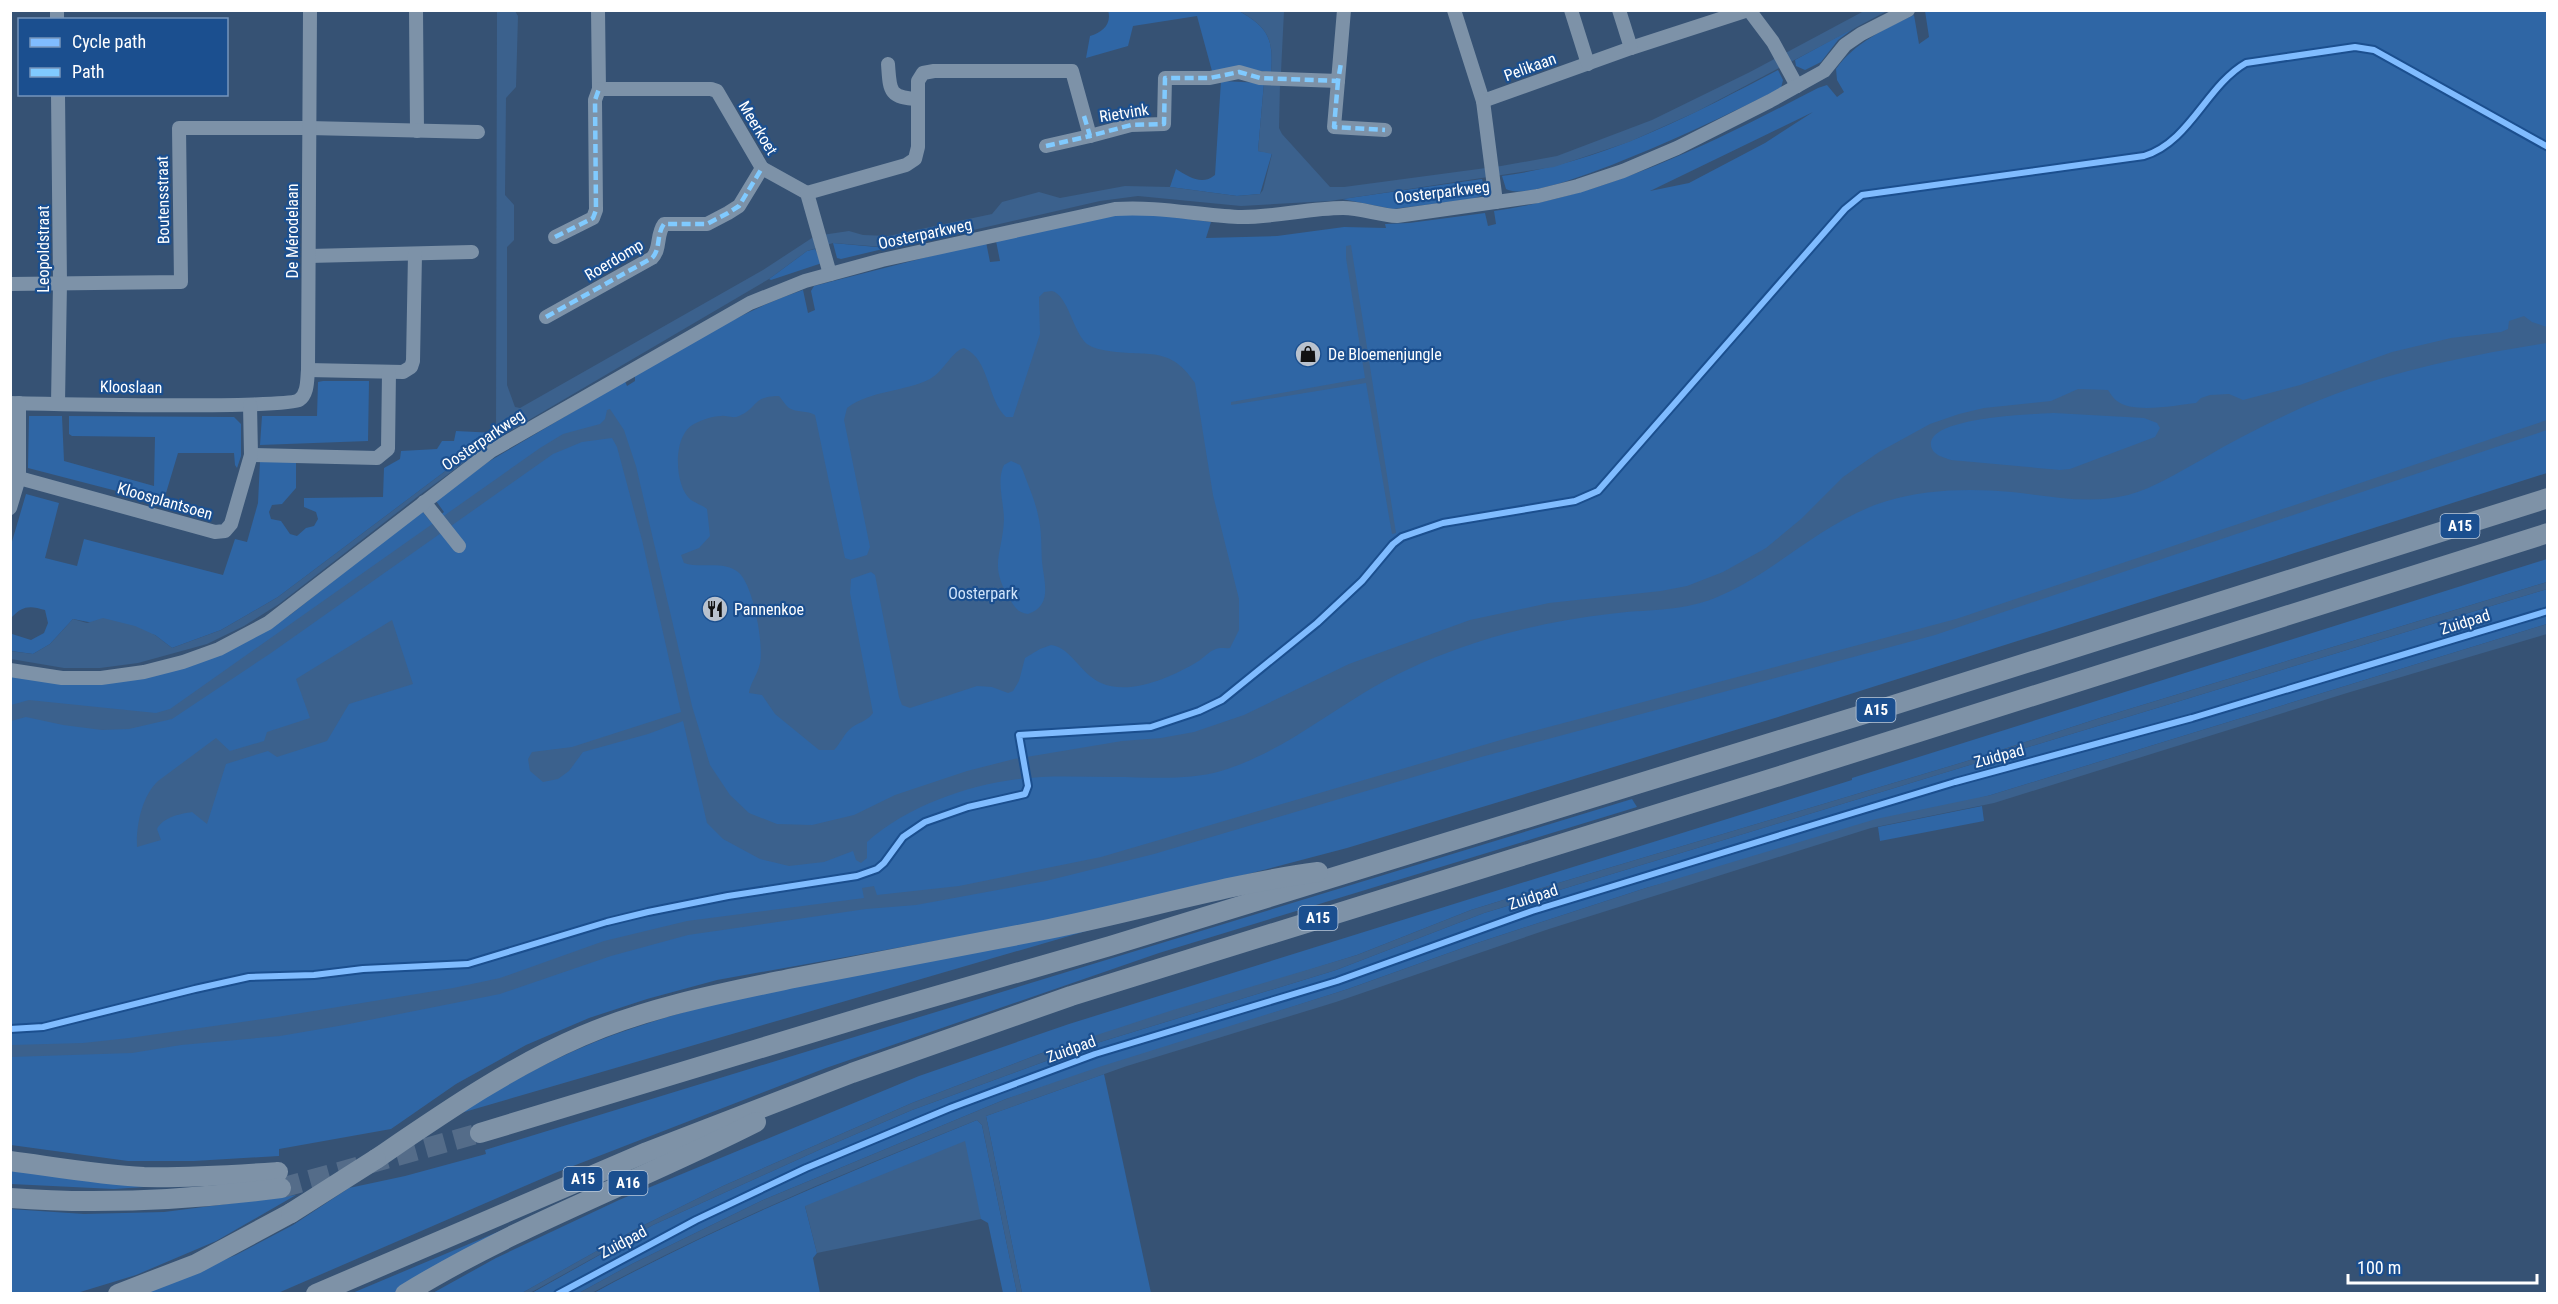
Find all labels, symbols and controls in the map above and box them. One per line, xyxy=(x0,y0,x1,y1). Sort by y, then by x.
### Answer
legend xyxy=(18,18,228,96)
text: Cycle path xyxy=(72,31,146,52)
street label: Pelikaan xyxy=(1501,49,1559,85)
text: Path xyxy=(72,61,105,82)
street label: Meerkoet xyxy=(735,98,782,159)
street label: Rietvink xyxy=(1098,100,1151,126)
street label: Boutensstraat xyxy=(153,155,173,244)
street label: Oosterparkweg xyxy=(1393,177,1491,207)
street label: De Mérodelaan xyxy=(283,184,302,278)
street label: Leopoldstraat xyxy=(34,205,53,293)
street label: Oosterparkweg xyxy=(876,215,974,253)
street label: Roerdomp xyxy=(581,235,647,285)
shop icon: De Bloemenjungle xyxy=(1293,339,1323,369)
place label: De Bloemenjungle xyxy=(1328,345,1442,364)
street label: Klooslaan xyxy=(100,377,162,397)
street label: Oosterparkweg xyxy=(438,405,528,475)
street label: Kloosplantsoen xyxy=(115,478,215,524)
road number: A15 xyxy=(2440,514,2480,538)
park label: Oosterpark xyxy=(948,584,1019,603)
restaurant icon: Pannenkoe xyxy=(700,594,730,624)
place label: Pannenkoe xyxy=(734,600,804,619)
street label: Zuidpad xyxy=(2438,605,2492,639)
road number: A15 xyxy=(1856,698,1896,722)
street label: Zuidpad xyxy=(1972,740,2026,772)
street label: Zuidpad xyxy=(1506,880,1560,914)
road number: A15 xyxy=(1298,906,1338,930)
street label: Zuidpad xyxy=(1044,1031,1098,1067)
road number: A15 xyxy=(564,1167,602,1191)
road number: A16 xyxy=(608,1171,648,1195)
street label: Zuidpad xyxy=(596,1222,650,1262)
scale bar xyxy=(2348,1247,2537,1285)
text: 100 m xyxy=(2357,1257,2401,1278)

